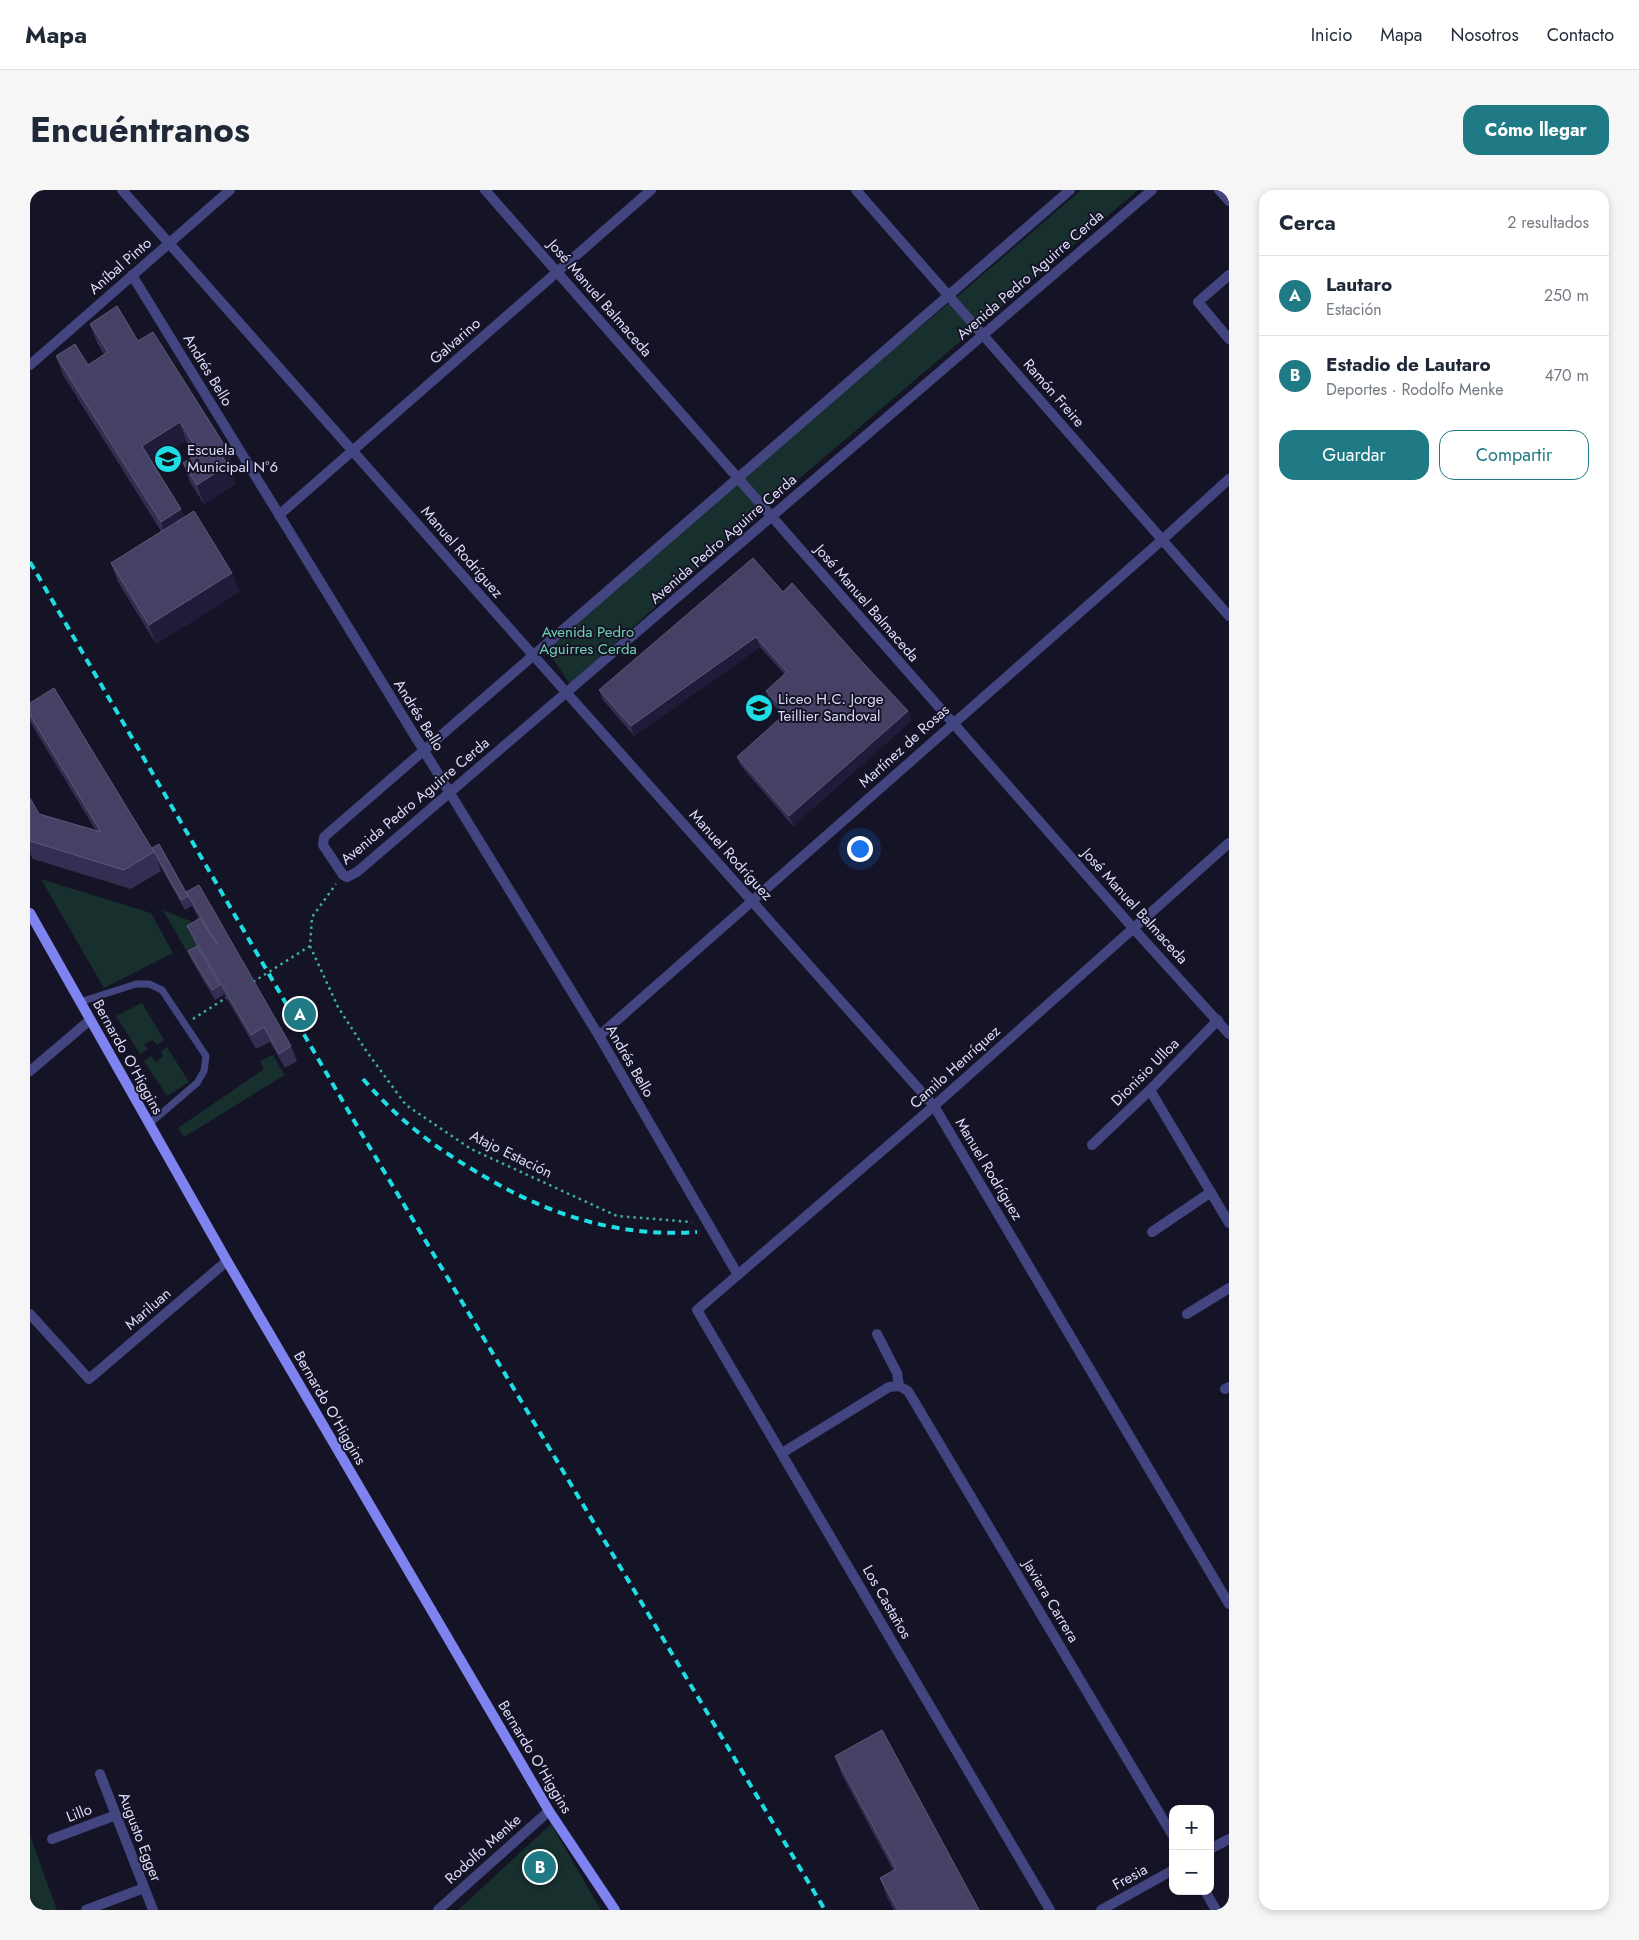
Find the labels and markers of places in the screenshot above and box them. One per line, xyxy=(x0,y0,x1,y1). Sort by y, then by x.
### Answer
place label: Escuela Municipal N°6 xyxy=(187,439,278,478)
school or university icon: Escuela Municipal N°6 xyxy=(153,444,183,474)
place label: Liceo H.C. Jorge Teillier Sandoval xyxy=(778,688,884,727)
school or university icon: Liceo H.C. Jorge Teillier Sandoval xyxy=(744,693,774,723)
pin: A xyxy=(284,995,316,1033)
pin: B xyxy=(524,1848,556,1886)

